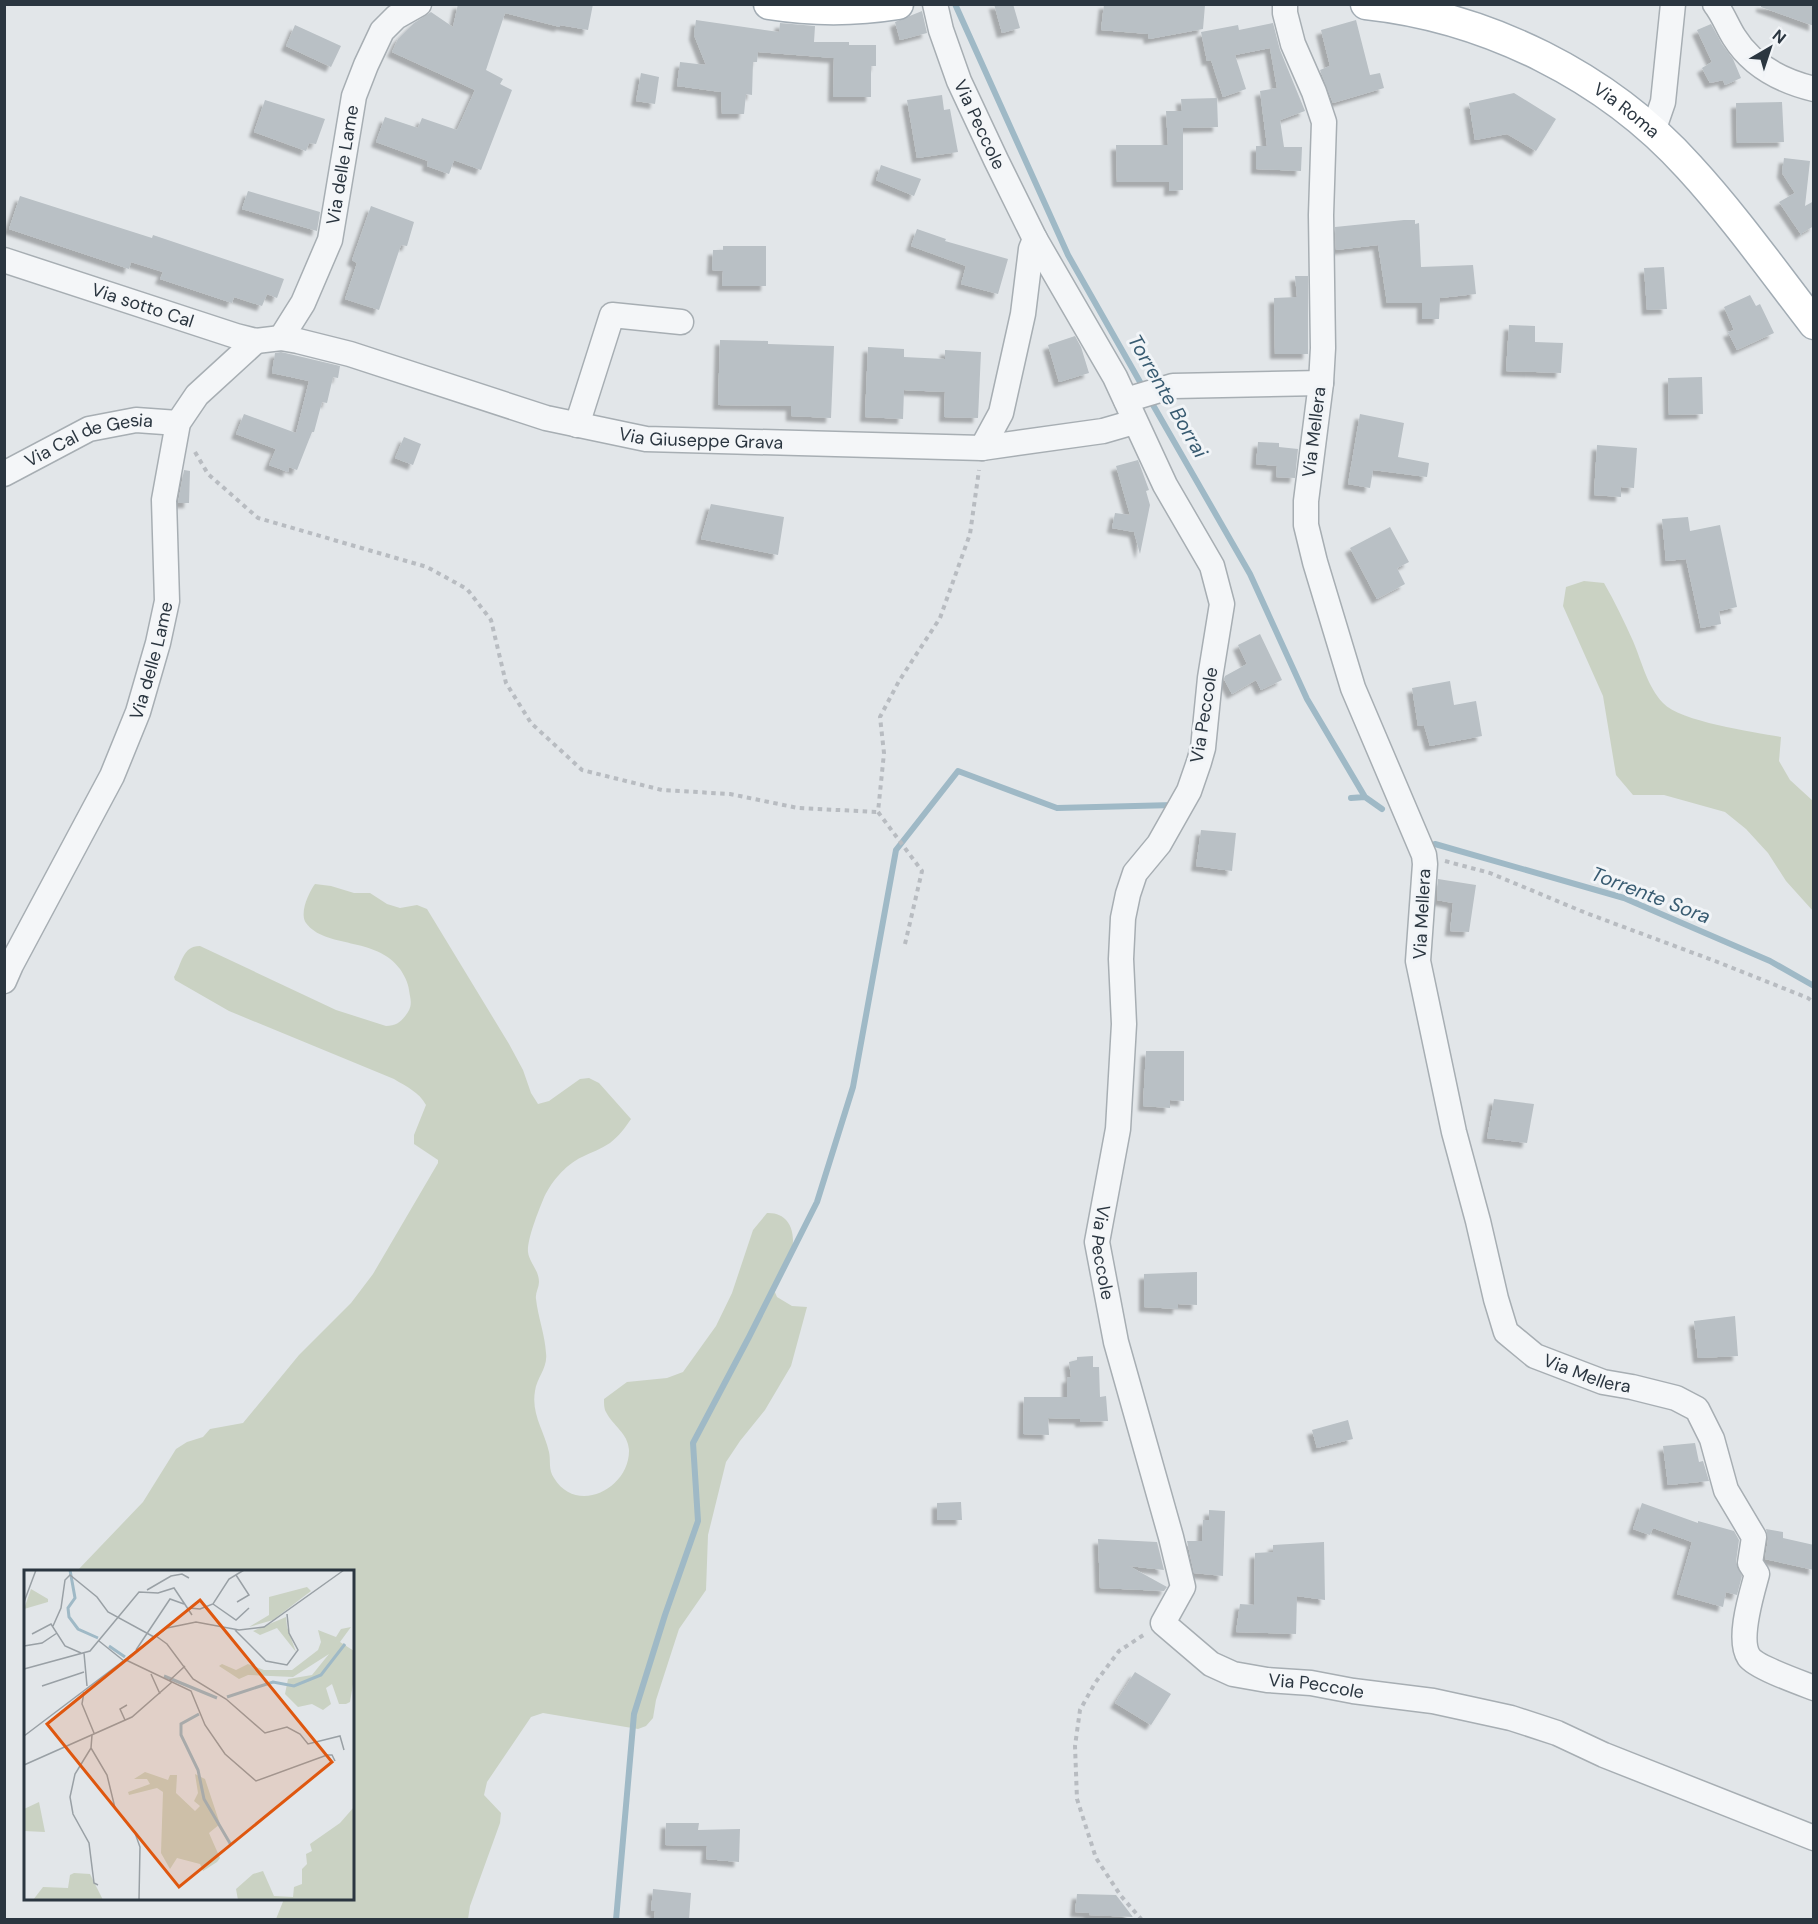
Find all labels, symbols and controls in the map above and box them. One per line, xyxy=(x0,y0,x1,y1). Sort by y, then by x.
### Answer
north arrow xyxy=(1740,18,1800,78)
text: N xyxy=(1768,25,1790,49)
street label: Via Peccole xyxy=(948,76,1011,174)
street label: Via Roma xyxy=(1589,77,1665,143)
street label: Via delle Lame xyxy=(321,103,364,227)
street label: Via sotto Cal xyxy=(88,277,197,333)
water label: Torrente Borrai xyxy=(1122,330,1214,463)
street label: Via Mellera xyxy=(1297,385,1331,479)
street label: Via Cal de Gesia xyxy=(21,408,154,473)
street label: Via Giuseppe Grava xyxy=(617,422,784,455)
street label: Via delle Lame xyxy=(124,600,179,723)
street label: Via Peccole xyxy=(1185,665,1223,765)
water label: Torrente Sora xyxy=(1588,860,1714,930)
street label: Via Mellera xyxy=(1408,868,1436,960)
street label: Via Peccole xyxy=(1085,1203,1120,1302)
street label: Via Mellera xyxy=(1540,1348,1633,1399)
inset map xyxy=(24,1570,354,1900)
street label: Via Peccole xyxy=(1267,1668,1366,1704)

